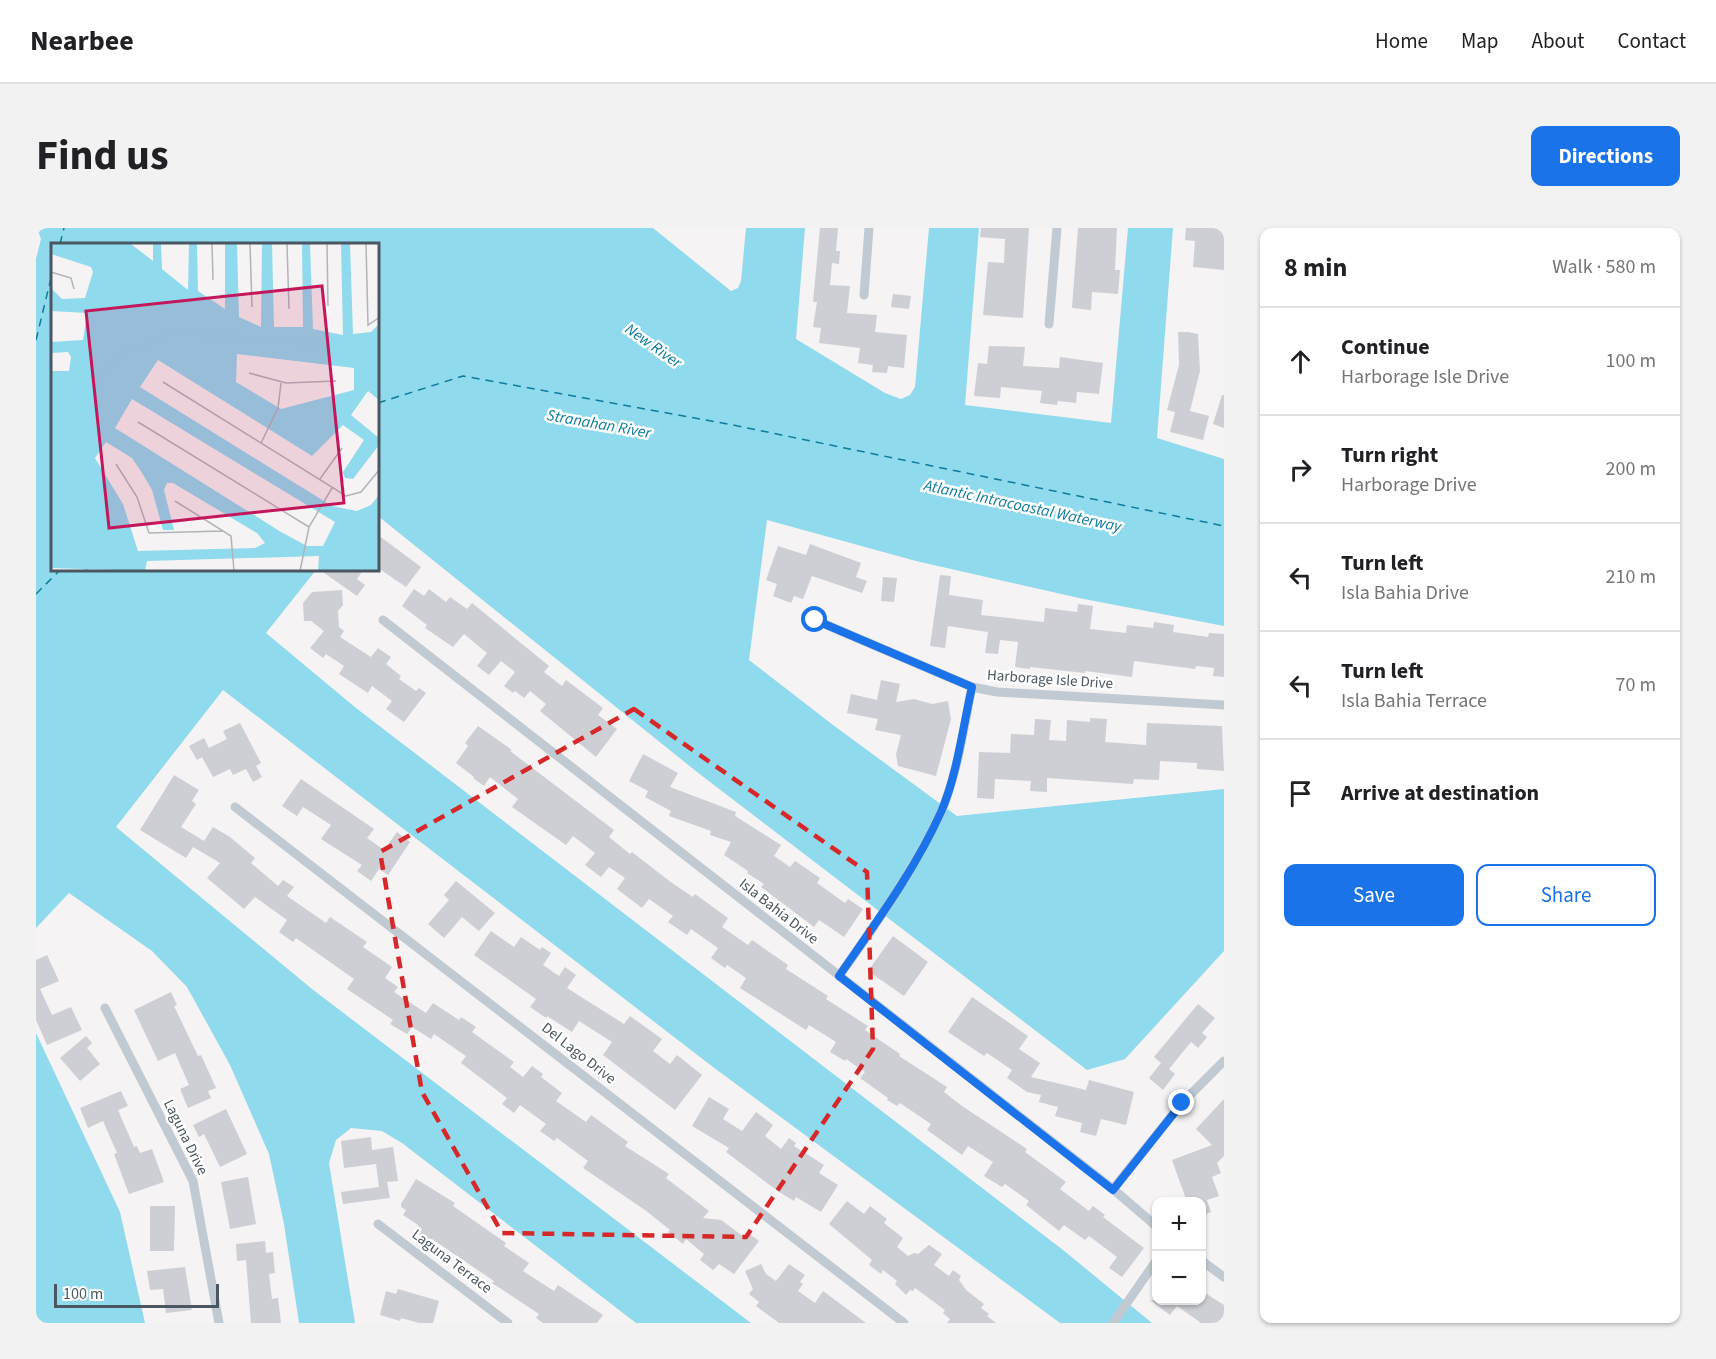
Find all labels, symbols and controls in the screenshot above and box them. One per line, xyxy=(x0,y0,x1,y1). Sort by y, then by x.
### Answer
text: Nearbee xyxy=(30,21,134,61)
text: Home xyxy=(1375,26,1428,56)
text: Map xyxy=(1461,26,1499,56)
text: About xyxy=(1532,26,1584,56)
text: Contact xyxy=(1617,26,1686,56)
text: Find us xyxy=(36,126,169,186)
button: Directions xyxy=(1531,126,1680,186)
inset map xyxy=(51,243,380,572)
text: 8 min xyxy=(1284,249,1347,286)
text: Walk · 580 m xyxy=(1552,253,1656,281)
water label: New River xyxy=(621,318,688,374)
text: Continue xyxy=(1341,331,1430,363)
icon: ahead xyxy=(1284,345,1317,378)
text: 100 m xyxy=(1606,347,1656,375)
text: Harborage Isle Drive xyxy=(1341,363,1509,391)
water label: Stranahan River xyxy=(545,404,654,444)
text: Turn right xyxy=(1341,439,1438,471)
icon: right xyxy=(1284,453,1317,486)
text: 200 m xyxy=(1606,455,1656,483)
text: Harborage Drive xyxy=(1341,471,1477,499)
water label: Atlantic Intracoastal Waterway xyxy=(921,474,1124,538)
text: Turn left xyxy=(1341,547,1423,579)
icon: left xyxy=(1284,561,1317,594)
text: 210 m xyxy=(1606,563,1656,591)
text: Isla Bahia Drive xyxy=(1341,579,1469,607)
route start xyxy=(801,606,827,632)
text: Turn left xyxy=(1341,655,1423,687)
street label: Harborage Isle Drive xyxy=(986,665,1114,694)
icon: left xyxy=(1284,669,1317,702)
text: 70 m xyxy=(1616,671,1656,699)
text: Isla Bahia Terrace xyxy=(1341,687,1487,715)
icon: arrive xyxy=(1284,777,1317,810)
text: Arrive at destination xyxy=(1341,777,1539,809)
button: Save xyxy=(1284,864,1464,926)
button: Share xyxy=(1476,864,1656,926)
street label: Isla Bahia Drive xyxy=(734,874,823,949)
street label: Del Lago Drive xyxy=(537,1018,620,1089)
route end xyxy=(1168,1089,1194,1115)
street label: Laguna Drive xyxy=(158,1096,213,1179)
map controls xyxy=(1152,1197,1206,1305)
button: + xyxy=(1152,1197,1206,1251)
street label: Laguna Terrace xyxy=(407,1224,496,1298)
button: − xyxy=(1152,1251,1206,1305)
scale bar xyxy=(54,1281,219,1308)
text: 100 m xyxy=(63,1283,103,1305)

